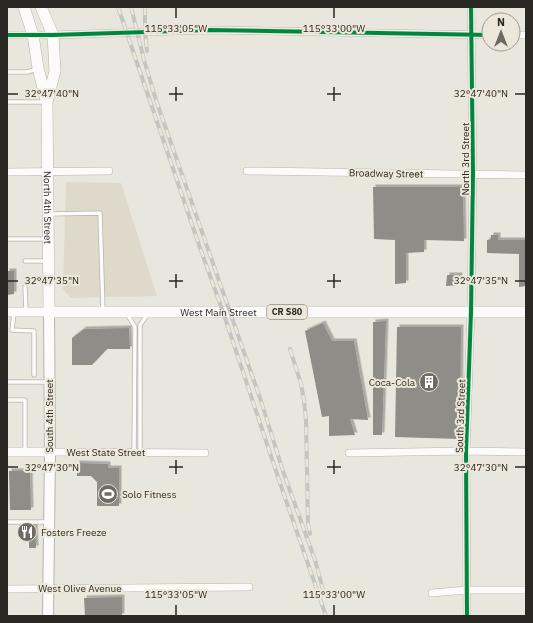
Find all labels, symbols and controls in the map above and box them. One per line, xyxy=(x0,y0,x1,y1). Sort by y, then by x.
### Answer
north arrow xyxy=(481,12,521,52)
text: N xyxy=(497,15,505,29)
text: 115°33'05"W xyxy=(145,22,207,35)
text: 115°33'00"W xyxy=(303,22,365,35)
text: 32°47'40"N xyxy=(25,87,79,100)
text: 32°47'40"N xyxy=(454,87,508,100)
street label: North 3rd Street xyxy=(459,122,472,196)
street label: Broadway Street xyxy=(349,166,424,181)
street label: North 4th Street xyxy=(41,171,54,245)
text: 32°47'35"N xyxy=(25,274,79,287)
text: 32°47'35"N xyxy=(454,274,508,287)
road number: CR S80 xyxy=(267,305,307,319)
street label: West Main Street xyxy=(180,306,257,319)
building icon: Coca-Cola xyxy=(418,371,440,393)
place label: Coca-Cola xyxy=(369,376,416,389)
street label: South 3rd Street xyxy=(453,378,468,453)
street label: South 4th Street xyxy=(43,379,56,453)
street label: West State Street xyxy=(67,446,146,459)
text: 32°47'30"N xyxy=(25,461,79,474)
text: 32°47'30"N xyxy=(454,461,508,474)
sports icon: Solo Fitness xyxy=(97,483,119,505)
place label: Solo Fitness xyxy=(122,488,177,501)
restaurant icon: Fosters Freeze xyxy=(16,521,38,543)
place label: Fosters Freeze xyxy=(41,526,107,539)
street label: West Olive Avenue xyxy=(38,582,122,595)
text: 115°33'05"W xyxy=(145,588,207,601)
text: 115°33'00"W xyxy=(303,588,365,601)

